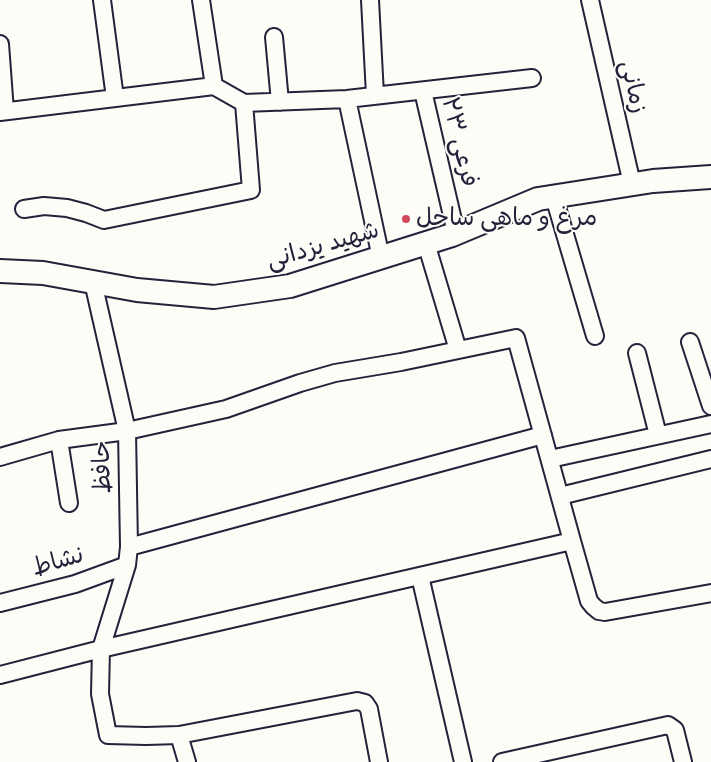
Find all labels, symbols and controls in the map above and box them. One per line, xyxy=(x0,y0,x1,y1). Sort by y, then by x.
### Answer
street label: زمانی xyxy=(613,58,653,116)
street label: فرعی ۲۳ xyxy=(435,94,483,190)
place label: مرغ و ماهی ساحل xyxy=(416,205,597,233)
marker: مرغ و ماهی ساحل xyxy=(400,213,412,225)
street label: شهید یزدانی xyxy=(263,216,383,276)
street label: حافظ xyxy=(88,440,118,494)
street label: نشاط xyxy=(29,541,87,583)

